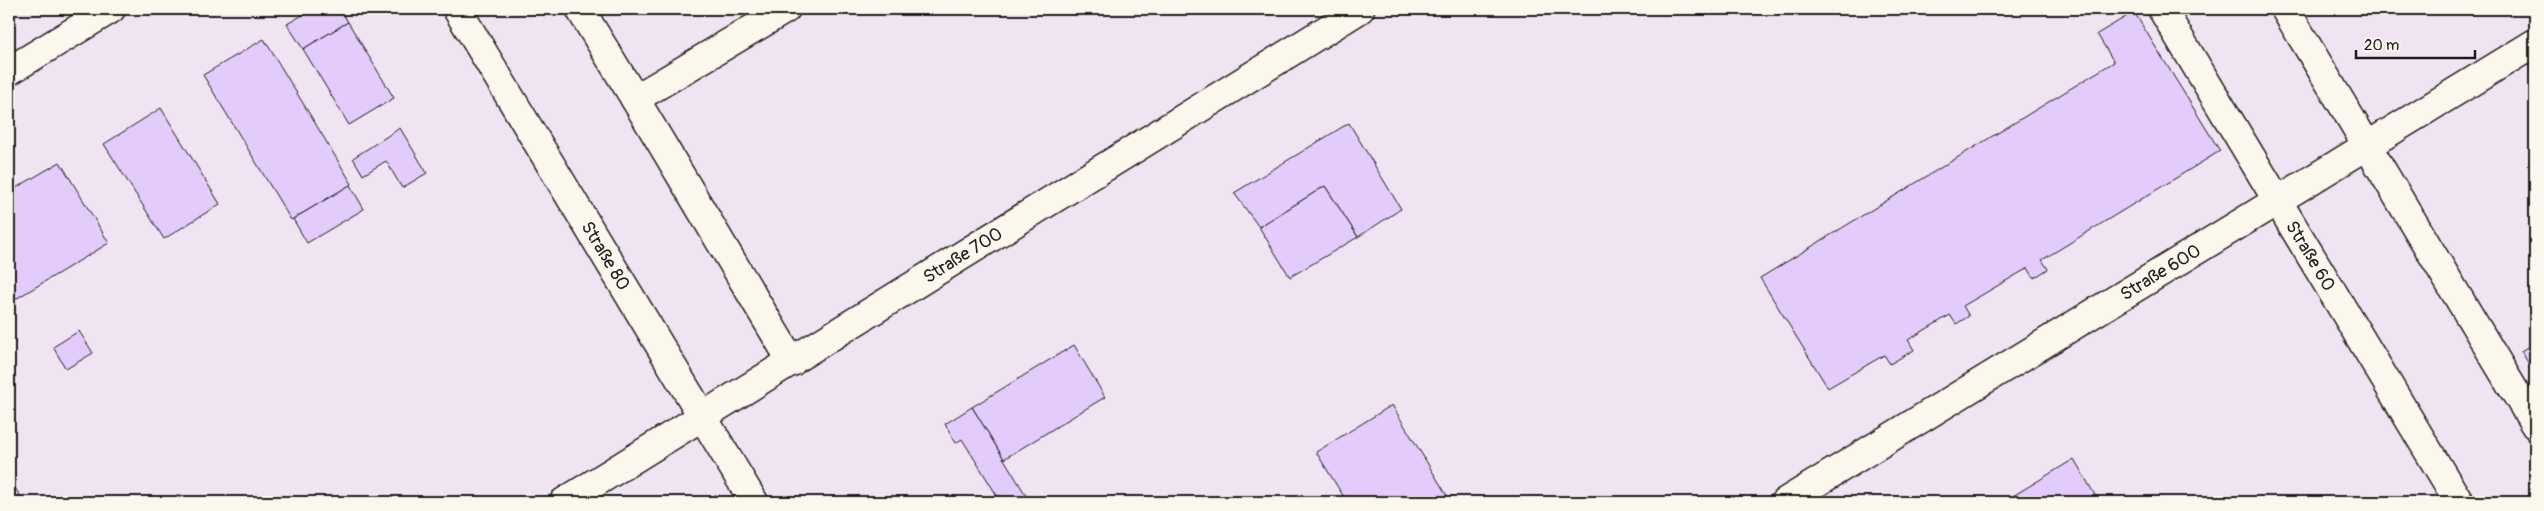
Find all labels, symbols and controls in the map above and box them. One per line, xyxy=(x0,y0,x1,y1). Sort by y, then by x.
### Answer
scale bar xyxy=(2356,28,2475,60)
text: 20 m xyxy=(2364,36,2399,55)
street label: Straße 60 xyxy=(2281,216,2341,295)
street label: Straße 80 xyxy=(576,217,635,294)
street label: Straße 700 xyxy=(919,222,1007,288)
street label: Straße 600 xyxy=(2116,239,2205,306)

